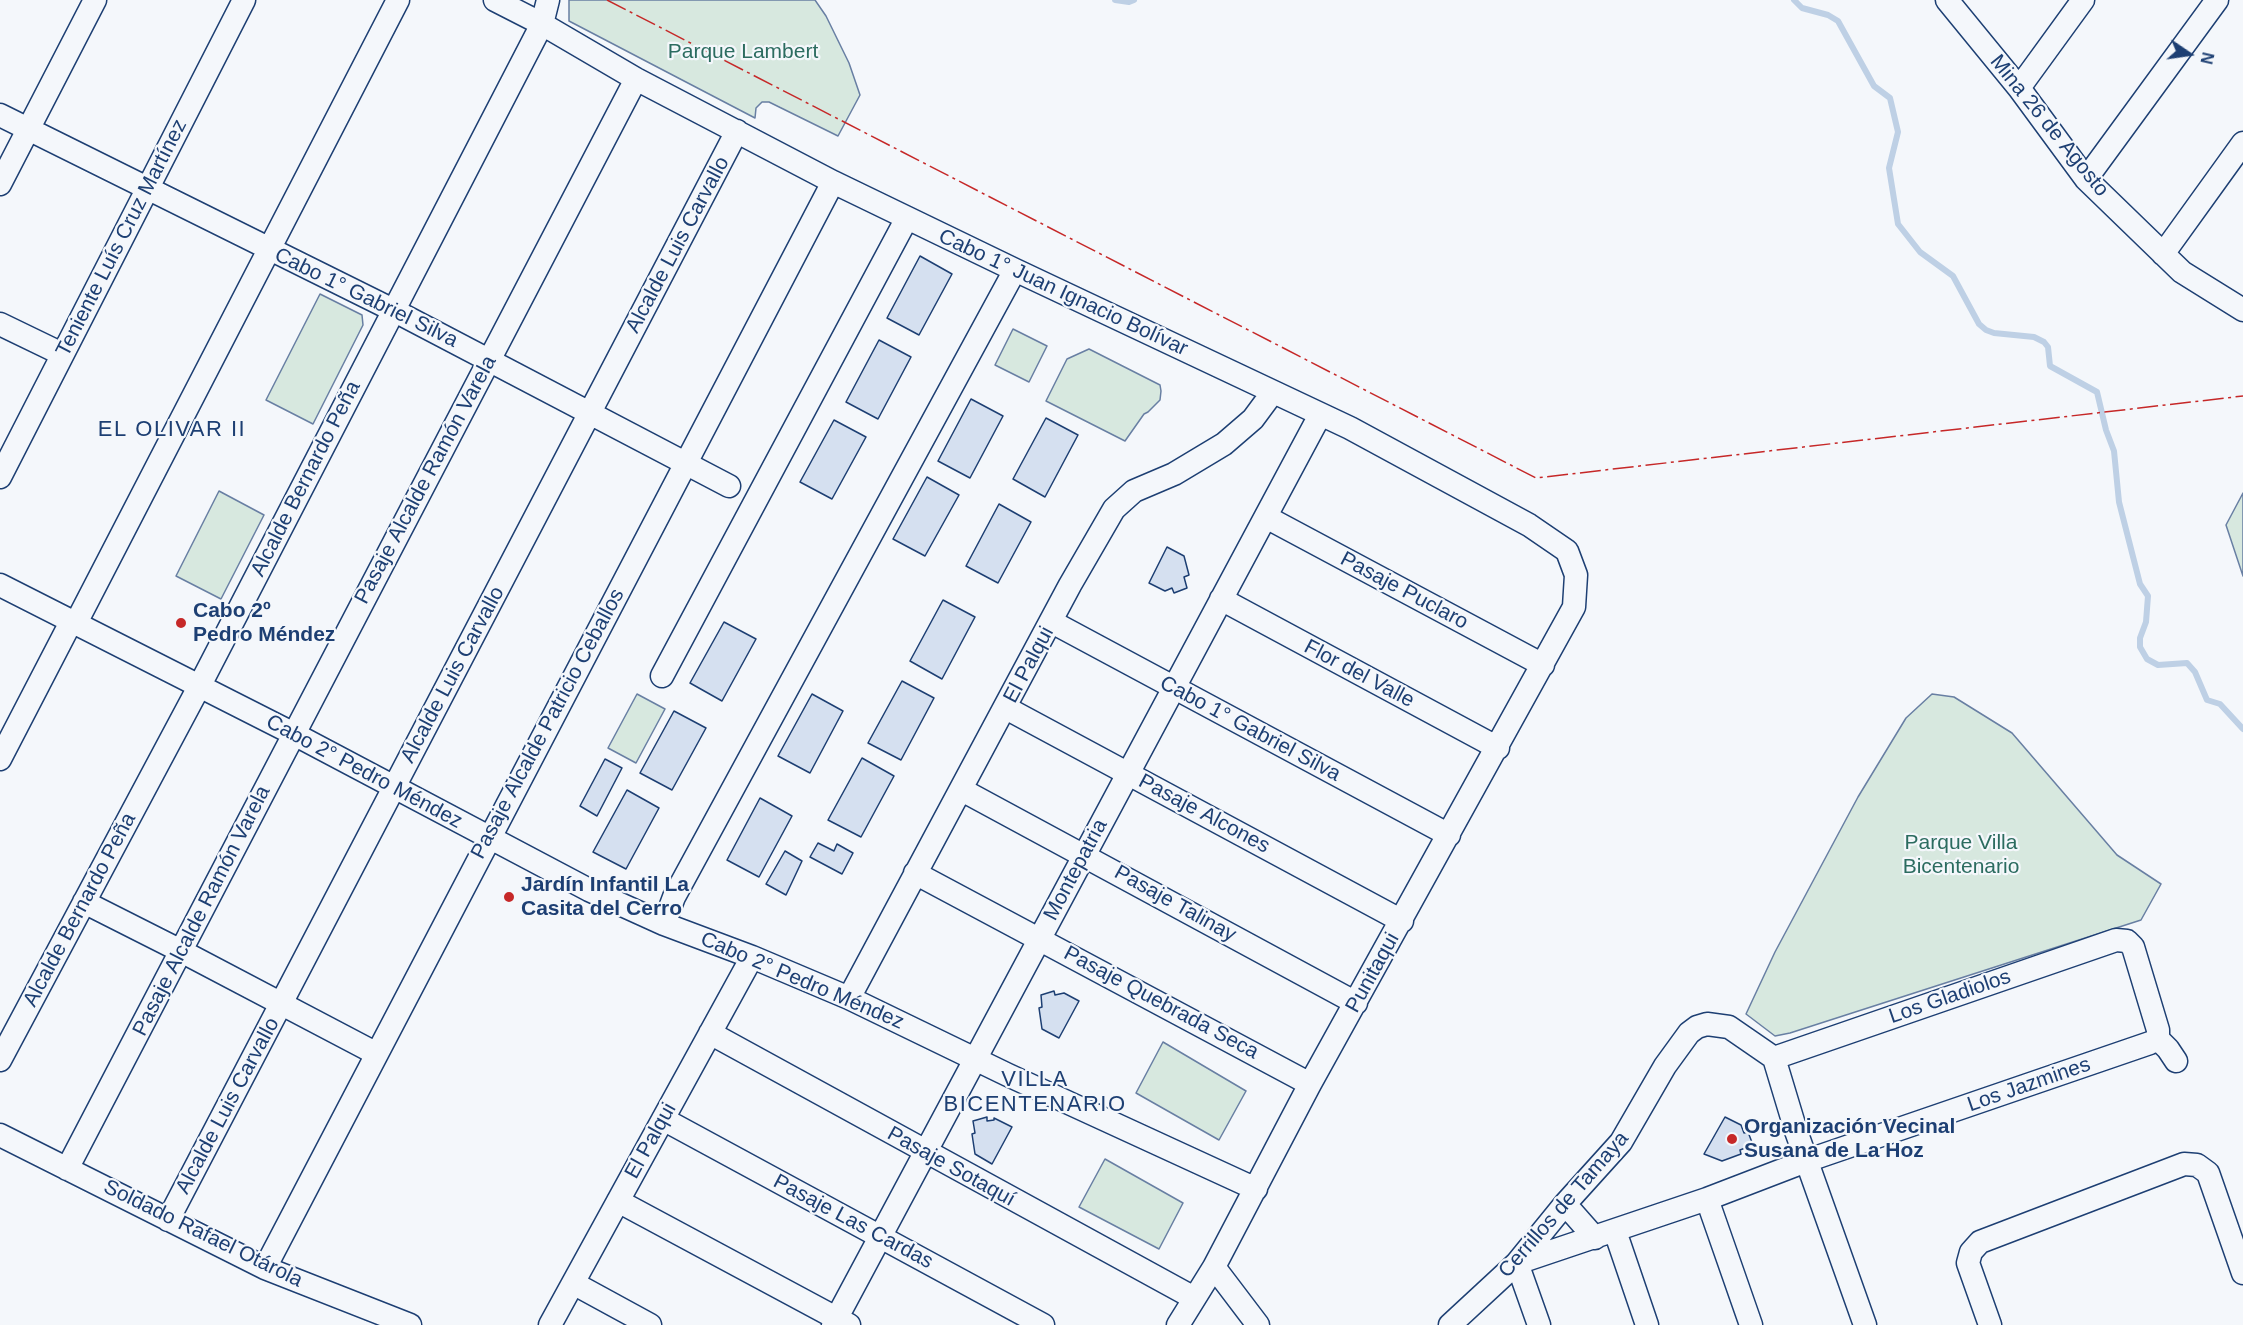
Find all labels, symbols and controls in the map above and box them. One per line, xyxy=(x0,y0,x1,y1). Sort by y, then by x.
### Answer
north arrow xyxy=(2159,24,2219,84)
park label: Parque Lambert xyxy=(668,39,818,65)
street label: Mina 26 de Agosto xyxy=(1984,50,2114,202)
text: N xyxy=(2197,51,2217,66)
street label: Teniente Luís Cruz Martínez xyxy=(51,115,193,361)
street label: Alcalde Luis Carvallo xyxy=(621,153,735,337)
street label: Cabo 1° Juan Ignacio Bolívar xyxy=(934,224,1192,362)
street label: Cabo 1° Gabriel Silva xyxy=(270,243,462,353)
street label: Pasaje Alcalde Ramón Varela xyxy=(350,352,502,608)
street label: Alcalde Bernardo Peña xyxy=(246,377,366,581)
district label: EL OLIVAR II xyxy=(98,417,246,443)
street label: Pasaje Puclaro xyxy=(1336,547,1472,635)
street label: Alcalde Luis Carvallo xyxy=(396,583,510,767)
street label: Pasaje Alcalde Patricio Ceballos xyxy=(466,585,630,863)
place label: Cabo 2º Pedro Méndez xyxy=(193,598,335,648)
marker: Cabo 2º Pedro Méndez xyxy=(174,616,188,630)
street label: El Palqui xyxy=(998,622,1060,708)
street label: Flor del Valle xyxy=(1300,634,1418,714)
street label: Cabo 1° Gabriel Silva xyxy=(1155,671,1345,787)
street label: Cabo 2° Pedro Méndez xyxy=(262,710,466,834)
street label: Pasaje Alcones xyxy=(1134,769,1274,859)
street label: Pasaje Alcalde Ramón Varela xyxy=(128,782,276,1040)
street label: Alcalde Bernardo Peña xyxy=(18,809,142,1011)
street label: Montepatria xyxy=(1039,815,1113,925)
park label: Parque Villa Bicentenario xyxy=(1903,830,2019,880)
street label: Pasaje Talinay xyxy=(1110,860,1240,948)
place label: Jardín Infantil La Casita del Cerro xyxy=(521,872,689,922)
marker: Jardín Infantil La Casita del Cerro xyxy=(502,890,516,904)
street label: Cabo 2° Pedro Méndez xyxy=(696,927,908,1035)
street label: Punitaqui xyxy=(1341,929,1405,1017)
street label: Pasaje Quebrada Seca xyxy=(1059,941,1263,1065)
street label: Los Gladiolos xyxy=(1886,964,2014,1030)
street label: Alcalde Luis Carvallo xyxy=(171,1014,285,1198)
street label: Los Jazmines xyxy=(1964,1052,2094,1118)
district label: VILLA BICENTENARIO xyxy=(943,1067,1127,1118)
street label: El Palqui xyxy=(620,1099,682,1183)
place label: Organización Vecinal Susana de La Hoz xyxy=(1744,1114,1955,1164)
street label: Pasaje Sotaquí xyxy=(883,1121,1019,1213)
street label: Cerrillos de Tamaya xyxy=(1494,1127,1634,1283)
marker: Organización Vecinal Susana de La Hoz xyxy=(1725,1132,1739,1146)
street label: Pasaje Las Cardas xyxy=(769,1169,937,1275)
street label: Soldado Rafael Otárola xyxy=(99,1175,307,1293)

